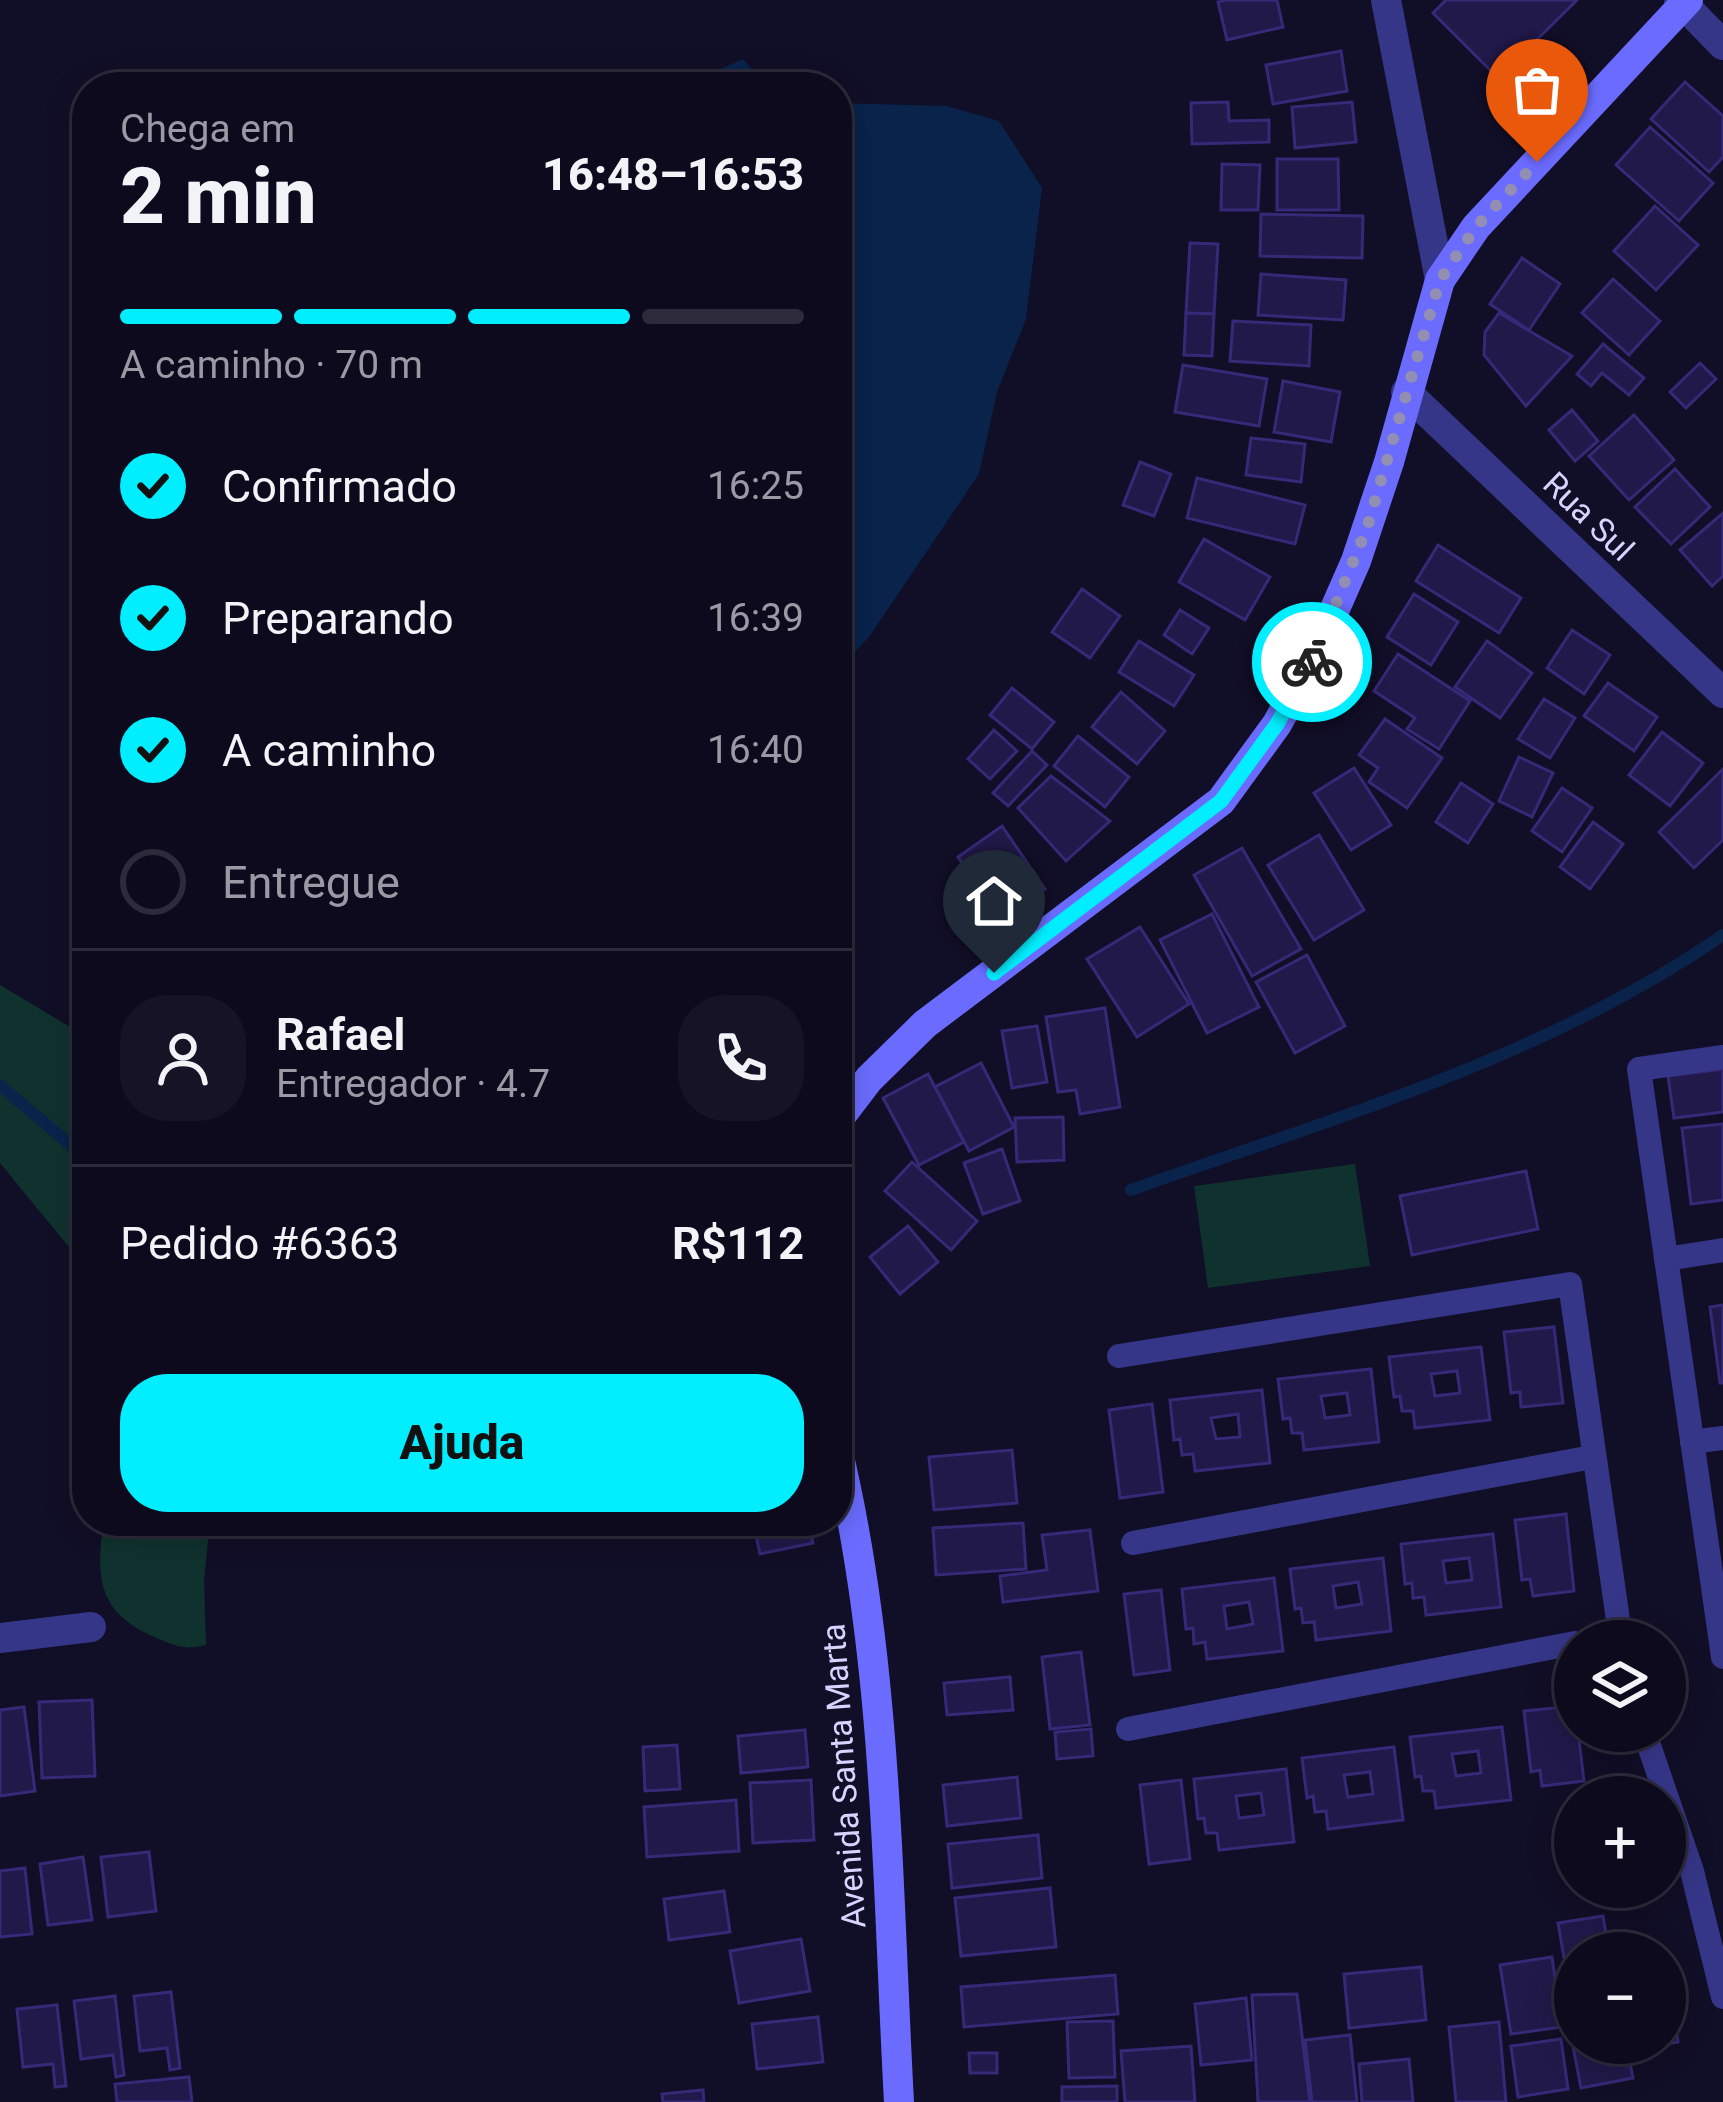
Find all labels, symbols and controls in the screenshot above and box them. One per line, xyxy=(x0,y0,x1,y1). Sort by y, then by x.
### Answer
pin xyxy=(1486,39,1588,162)
icon: bag xyxy=(1504,57,1570,123)
text: Chega em xyxy=(120,106,295,152)
text: 16:48–16:53 xyxy=(542,148,804,201)
text: 2 min xyxy=(120,151,317,242)
text: A caminho · 70 m xyxy=(120,342,423,388)
icon: check xyxy=(120,453,186,519)
text: Confirmado xyxy=(222,460,457,513)
text: 16:25 xyxy=(707,463,804,509)
street label: Rua Sul xyxy=(1535,464,1642,569)
icon: check xyxy=(120,585,186,651)
text: Preparando xyxy=(222,592,454,645)
text: 16:39 xyxy=(707,595,804,641)
courier xyxy=(1252,602,1372,722)
icon: bike xyxy=(1279,629,1345,695)
icon: check xyxy=(120,717,186,783)
text: A caminho xyxy=(222,724,436,777)
text: 16:40 xyxy=(707,727,804,773)
pin xyxy=(943,850,1045,973)
text: Entregue xyxy=(222,856,400,909)
icon: home xyxy=(961,868,1027,934)
button: person xyxy=(120,995,246,1121)
button: phone xyxy=(678,995,804,1121)
text: Rafael xyxy=(276,1008,405,1061)
text: Entregador · 4.7 xyxy=(276,1061,550,1107)
text: Pedido #6363 xyxy=(120,1217,399,1270)
text: R$112 xyxy=(672,1217,804,1270)
button: Ajuda xyxy=(120,1374,804,1512)
map controls xyxy=(1554,1620,1686,2064)
button: layers xyxy=(1554,1620,1686,1752)
street label: Avenida Santa Marta xyxy=(813,1622,874,1930)
button: + xyxy=(1554,1776,1686,1908)
button: − xyxy=(1554,1932,1686,2064)

